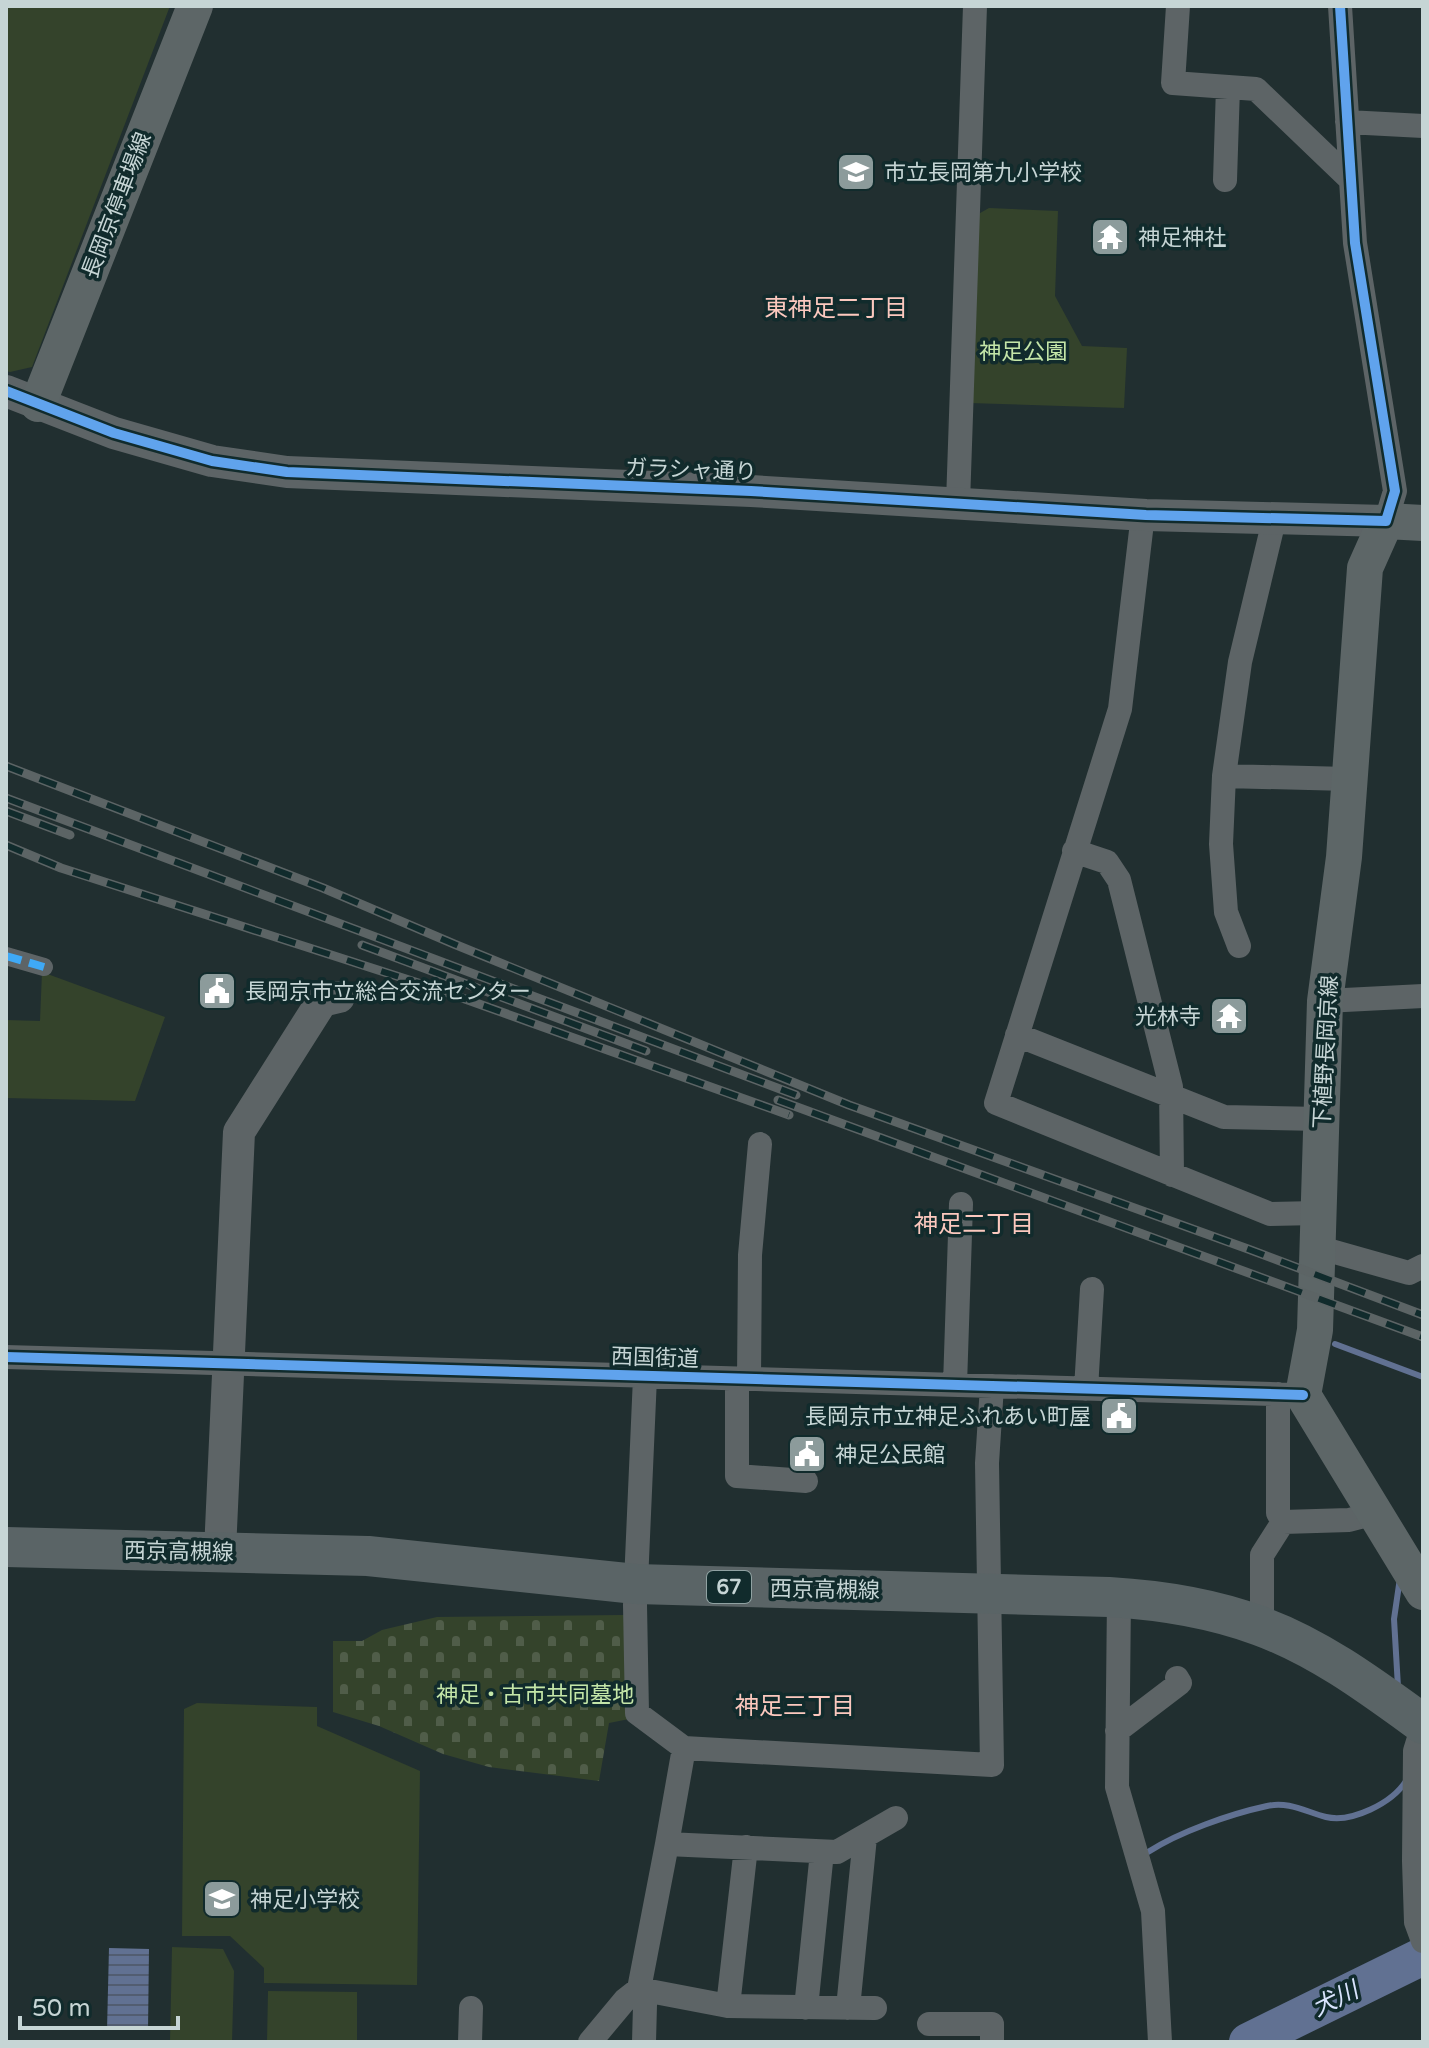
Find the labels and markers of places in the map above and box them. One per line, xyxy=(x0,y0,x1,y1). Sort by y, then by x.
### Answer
school or university icon: 市立長岡第九小学校 xyxy=(835,151,877,193)
place label: 市立長岡第九小学校 xyxy=(884,160,1082,186)
temple icon: 神足神社 xyxy=(1089,216,1131,258)
place label: 神足神社 xyxy=(1138,225,1226,251)
public building icon: 長岡京市立総合交流センター xyxy=(196,970,238,1012)
place label: 長岡京市立総合交流センター xyxy=(245,979,531,1005)
temple icon: 光林寺 xyxy=(1208,995,1250,1037)
place label: 光林寺 xyxy=(1135,1004,1201,1030)
public building icon: 長岡京市立神足ふれあい町屋 xyxy=(1098,1395,1140,1437)
place label: 長岡京市立神足ふれあい町屋 xyxy=(805,1404,1091,1430)
public building icon: 神足公民館 xyxy=(786,1433,828,1475)
place label: 神足公民館 xyxy=(835,1442,945,1468)
school or university icon: 神足小学校 xyxy=(201,1878,243,1920)
place label: 神足小学校 xyxy=(250,1887,360,1913)

